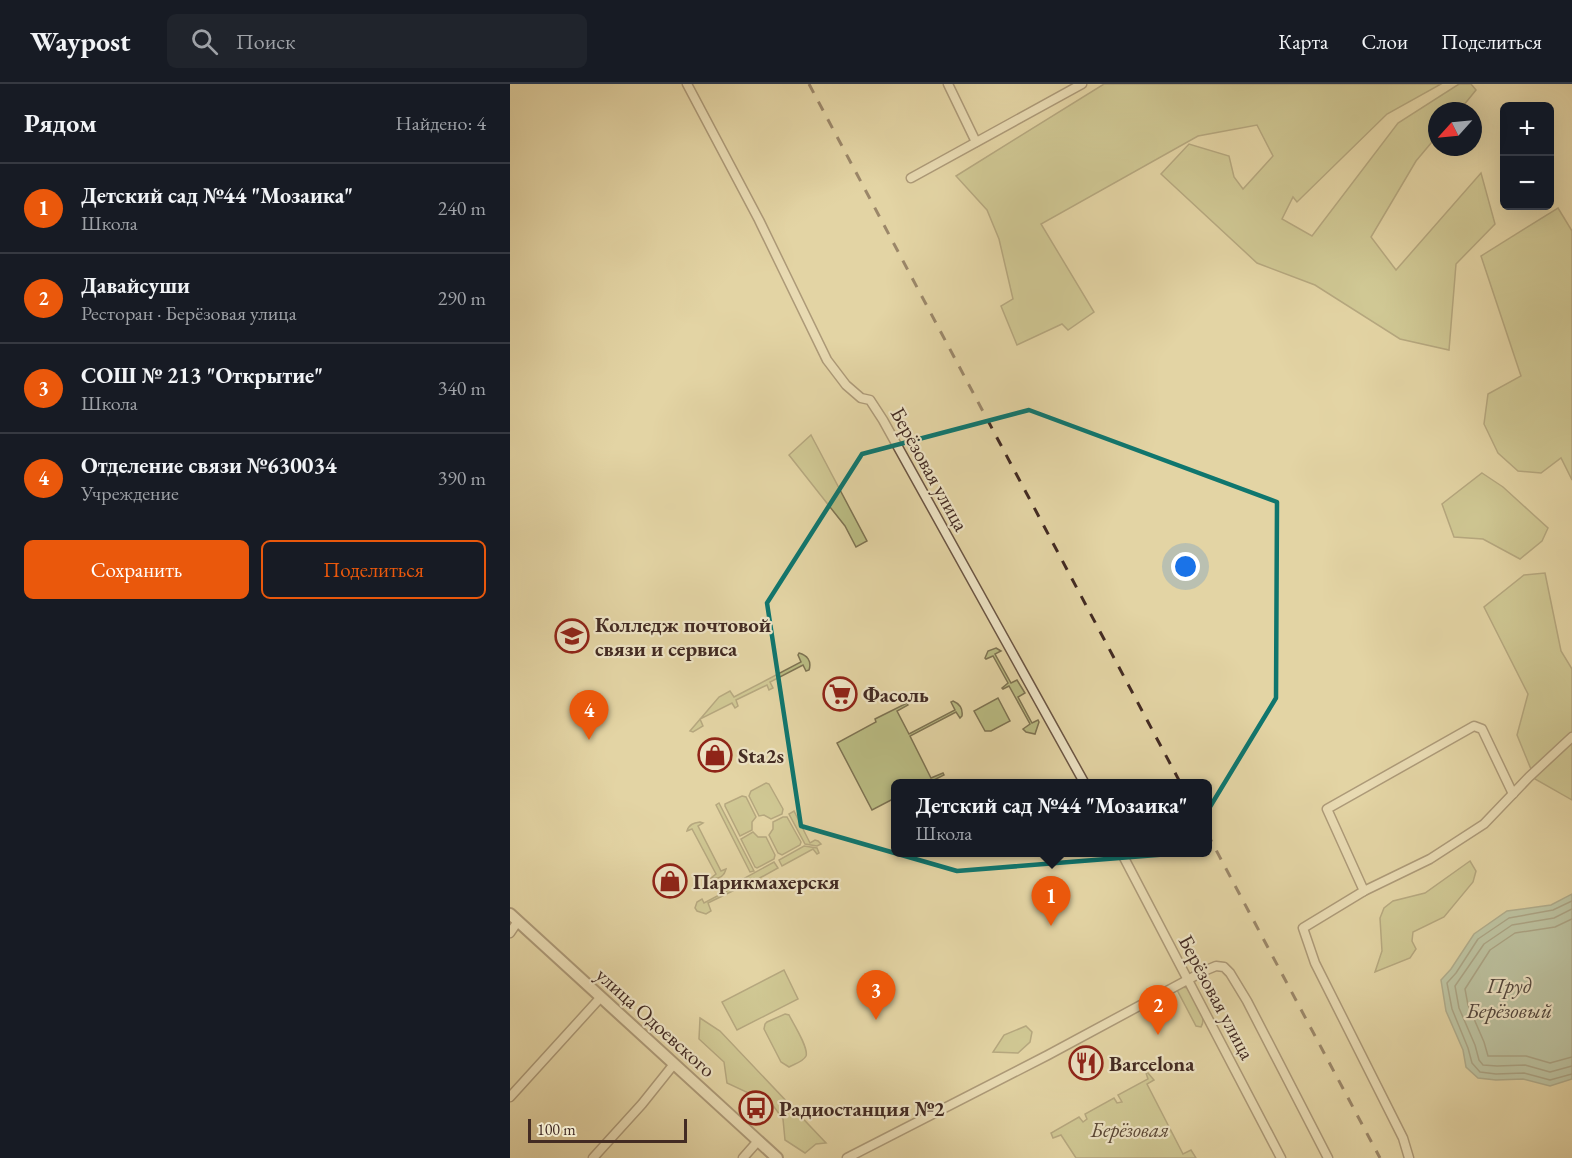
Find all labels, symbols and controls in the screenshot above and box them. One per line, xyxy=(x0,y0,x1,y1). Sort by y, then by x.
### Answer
search box xyxy=(167,14,587,68)
text: Waypost xyxy=(30,23,131,59)
icon: search xyxy=(188,25,221,58)
text: Поиск xyxy=(236,27,296,56)
text: Карта xyxy=(1278,28,1328,55)
text: Слои xyxy=(1361,28,1408,55)
text: Поделиться xyxy=(1441,28,1542,55)
north arrow xyxy=(1428,102,1482,156)
map controls xyxy=(1500,102,1554,210)
button: + xyxy=(1500,102,1554,156)
text: Рядом xyxy=(24,106,97,140)
text: Найдено: 4 xyxy=(395,110,486,136)
button: − xyxy=(1500,156,1554,210)
text: Детский сад №44 "Мозаика" xyxy=(81,181,353,210)
text: 1 xyxy=(38,195,49,221)
text: 240 m xyxy=(438,195,486,221)
text: Школа xyxy=(81,210,138,236)
text: Давайсуши xyxy=(81,271,190,300)
text: 2 xyxy=(38,285,49,311)
text: 290 m xyxy=(438,285,486,311)
text: Ресторан · Берёзовая улица xyxy=(81,300,297,326)
text: СОШ № 213 "Открытие" xyxy=(81,361,323,390)
text: 3 xyxy=(38,375,49,401)
text: 340 m xyxy=(438,375,486,401)
text: Школа xyxy=(81,390,138,416)
street label: Берёзовая улица xyxy=(885,402,976,536)
text: Отделение связи №630034 xyxy=(81,451,337,480)
text: 4 xyxy=(38,465,49,491)
text: 390 m xyxy=(438,465,486,491)
text: Учреждение xyxy=(81,480,179,506)
button: Сохранить xyxy=(24,540,249,599)
button: Поделиться xyxy=(261,540,486,599)
your location xyxy=(1171,552,1200,581)
place label: Колледж почтовой связи и сервиса xyxy=(595,611,771,662)
school or university icon: Колледж почтовой связи и сервиса xyxy=(554,618,590,654)
supermarket icon: Фасоль xyxy=(822,676,858,712)
place label: Фасоль xyxy=(863,681,929,708)
pin: 4 xyxy=(570,690,608,740)
shop icon: Sta2s xyxy=(697,737,733,773)
place label: Sta2s xyxy=(738,742,784,769)
popup xyxy=(891,779,1212,857)
text: Детский сад №44 "Мозаика" xyxy=(915,791,1188,820)
text: Школа xyxy=(915,820,972,846)
shop icon: Парикмахерскя xyxy=(652,863,688,899)
place label: Парикмахерскя xyxy=(693,868,839,895)
pin: 1 xyxy=(1032,876,1070,926)
street label: Берёзовая улица xyxy=(1173,930,1262,1065)
street label: улица Одоевского xyxy=(591,961,721,1083)
pin: 3 xyxy=(856,970,896,1020)
water label: Пруд Берёзовый xyxy=(1465,971,1552,1025)
pin: 2 xyxy=(1138,986,1178,1035)
restaurant icon: Barcelona xyxy=(1068,1045,1104,1081)
place label: Barcelona xyxy=(1109,1050,1195,1077)
bus stop icon: Радиостанция №2 xyxy=(738,1090,774,1126)
place label: Радиостанция №2 xyxy=(779,1095,945,1122)
scale bar xyxy=(528,1116,687,1144)
park label: Берёзовая xyxy=(1090,1116,1169,1143)
text: 100 m xyxy=(537,1119,576,1140)

